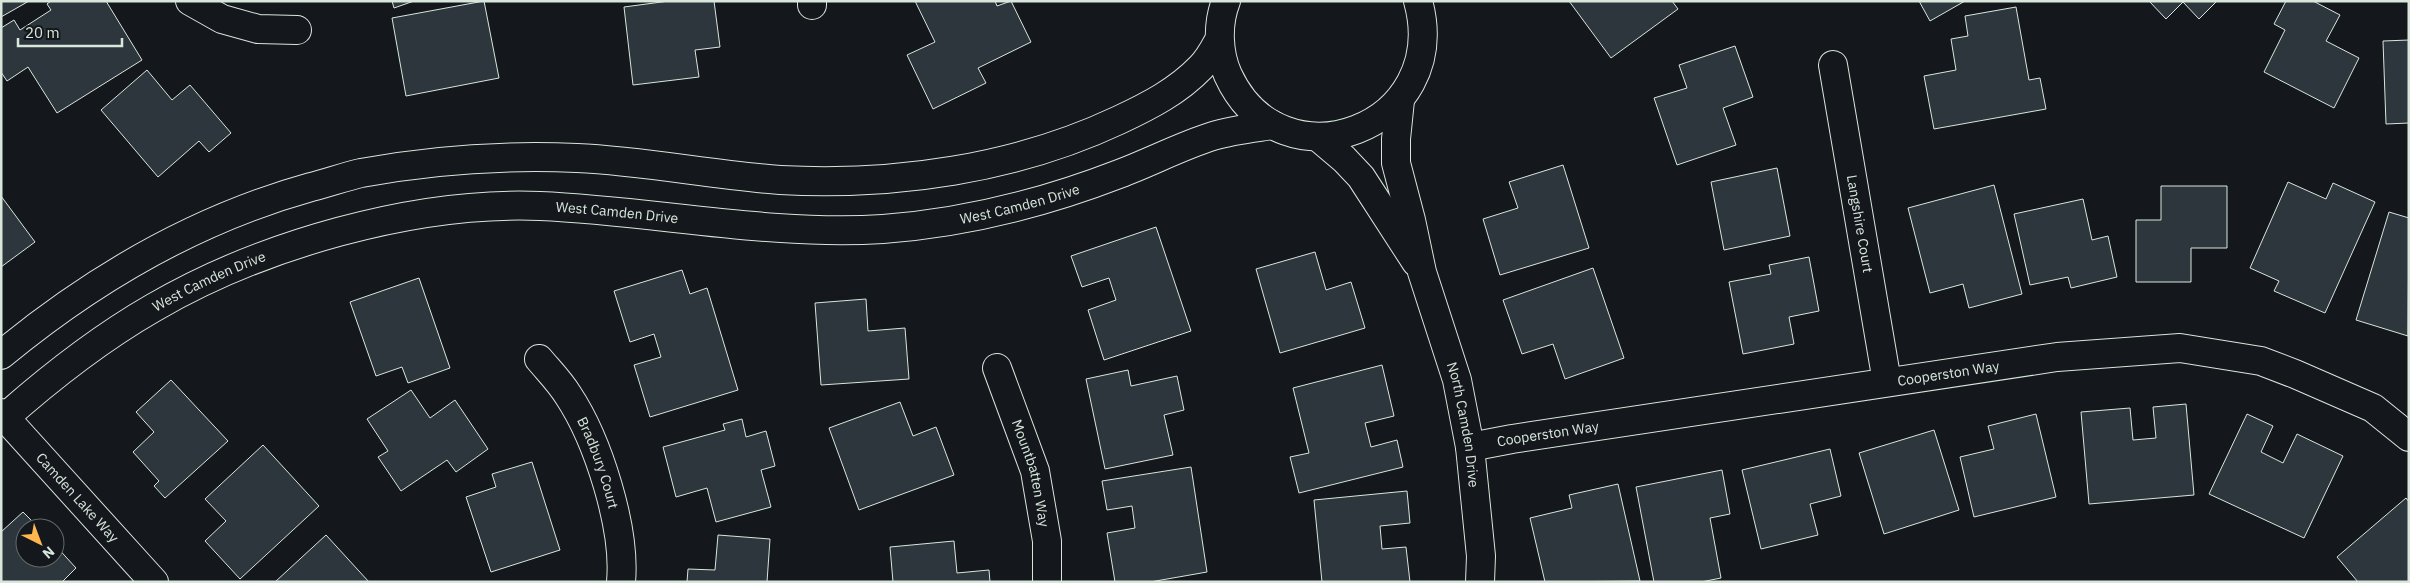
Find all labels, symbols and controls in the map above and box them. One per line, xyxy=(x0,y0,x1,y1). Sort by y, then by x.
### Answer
scale bar xyxy=(18,15,121,47)
text: 20 m xyxy=(25,23,60,42)
street label: Langshire Court xyxy=(1843,173,1877,274)
street label: West Camden Drive xyxy=(958,180,1082,228)
street label: West Camden Drive xyxy=(555,198,680,227)
street label: West Camden Drive xyxy=(149,247,268,315)
street label: Cooperston Way xyxy=(1896,357,2000,390)
street label: North Camden Drive xyxy=(1443,360,1483,489)
street label: Bradbury Court xyxy=(573,414,623,511)
street label: Mountbatten Way xyxy=(1008,417,1053,528)
street label: Cooperston Way xyxy=(1495,417,1600,451)
street label: Camden Lake Way xyxy=(32,449,123,546)
north arrow xyxy=(15,518,65,568)
text: N xyxy=(39,543,58,563)

